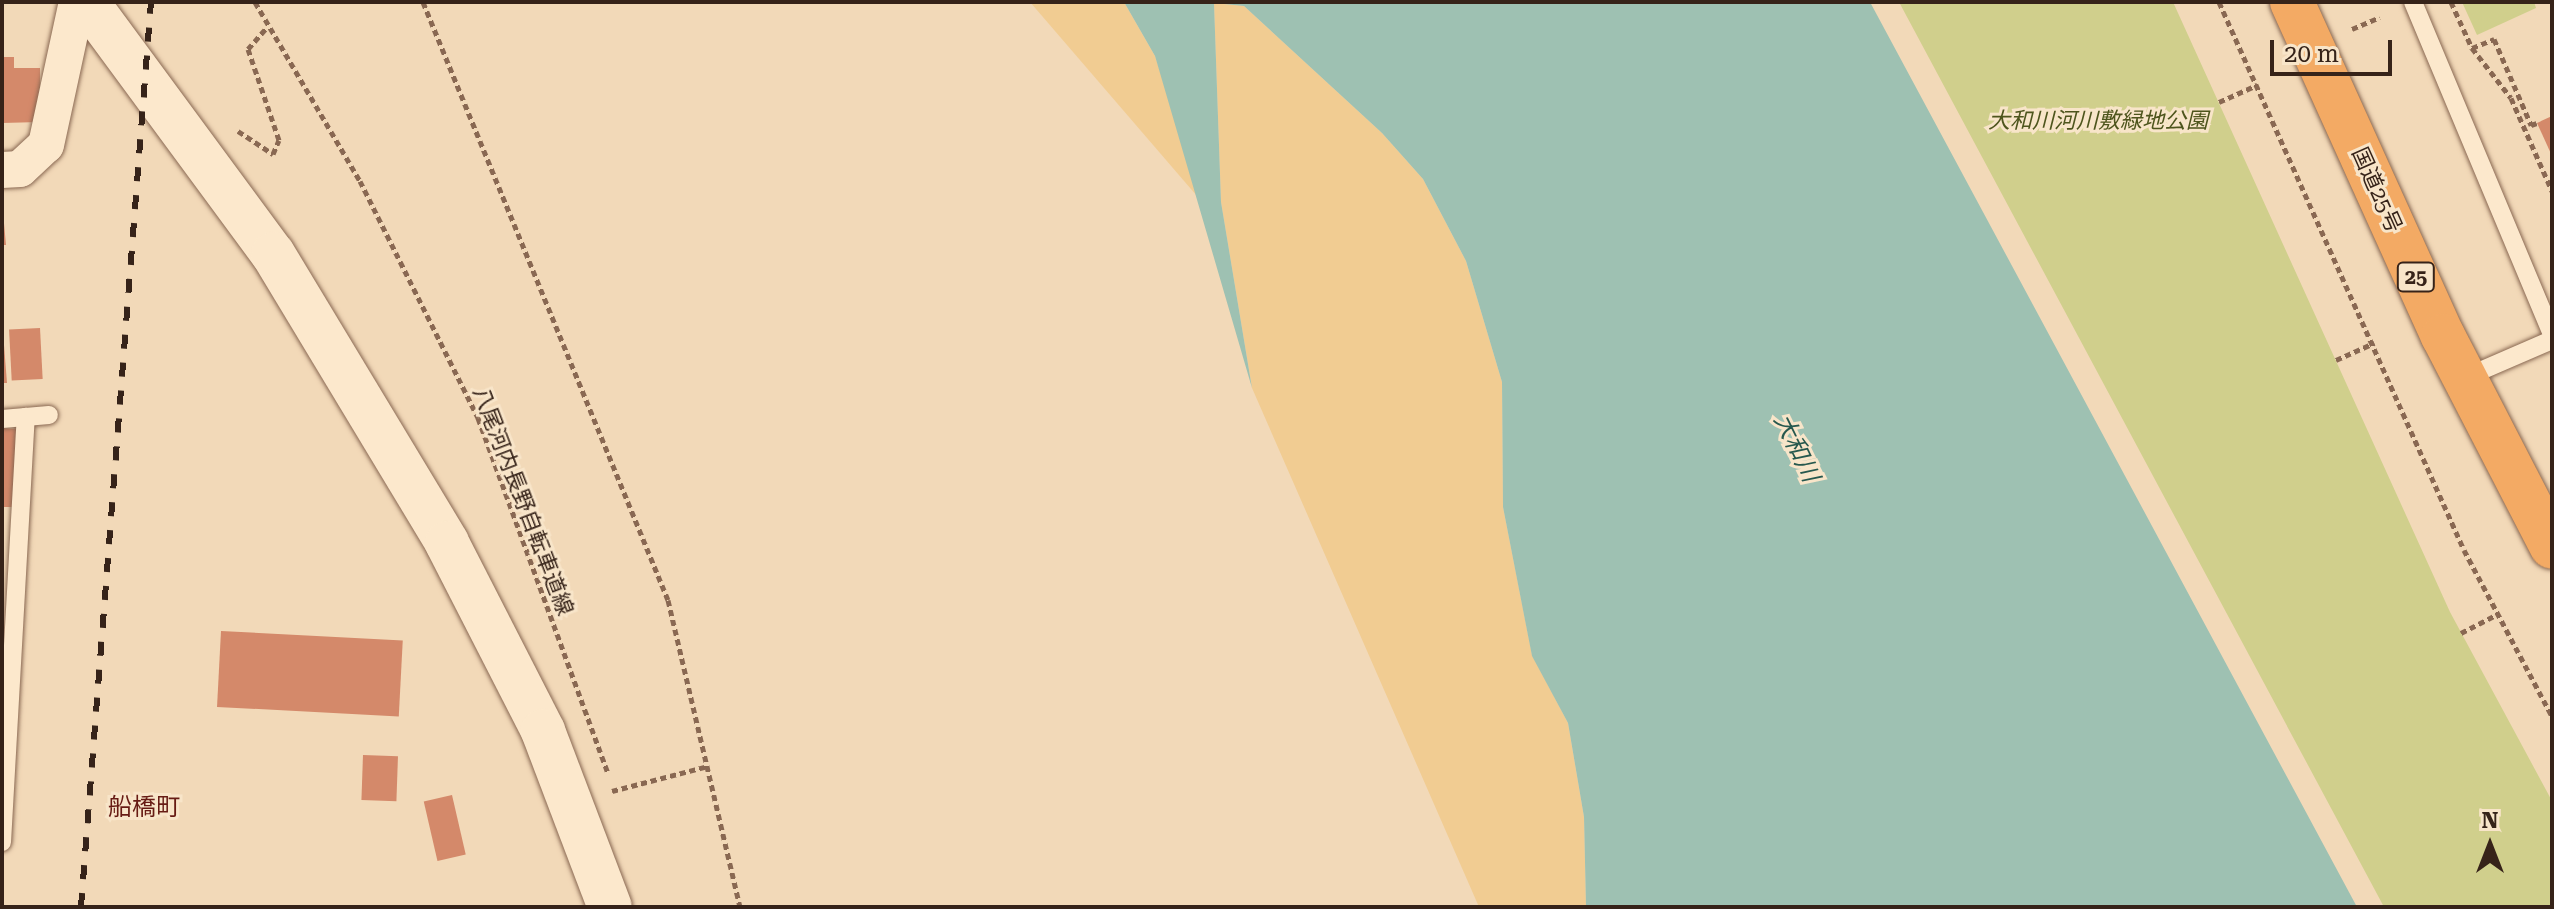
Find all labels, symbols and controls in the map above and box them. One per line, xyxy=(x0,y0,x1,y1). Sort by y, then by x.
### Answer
scale bar xyxy=(2274,24,2396,74)
text: 20 m xyxy=(2284,40,2339,68)
park label: 大和川河川敷緑地公園 xyxy=(1988,108,2208,134)
street label: 国道25号 xyxy=(2347,143,2407,237)
road number: 25 xyxy=(2396,261,2436,293)
street label: 八尾河内長野自転車道線 xyxy=(467,383,579,619)
water label: 大和川 xyxy=(1767,409,1825,487)
district label: 船橋町 xyxy=(108,794,180,822)
north arrow xyxy=(2450,805,2530,885)
text: N xyxy=(2482,808,2498,833)

